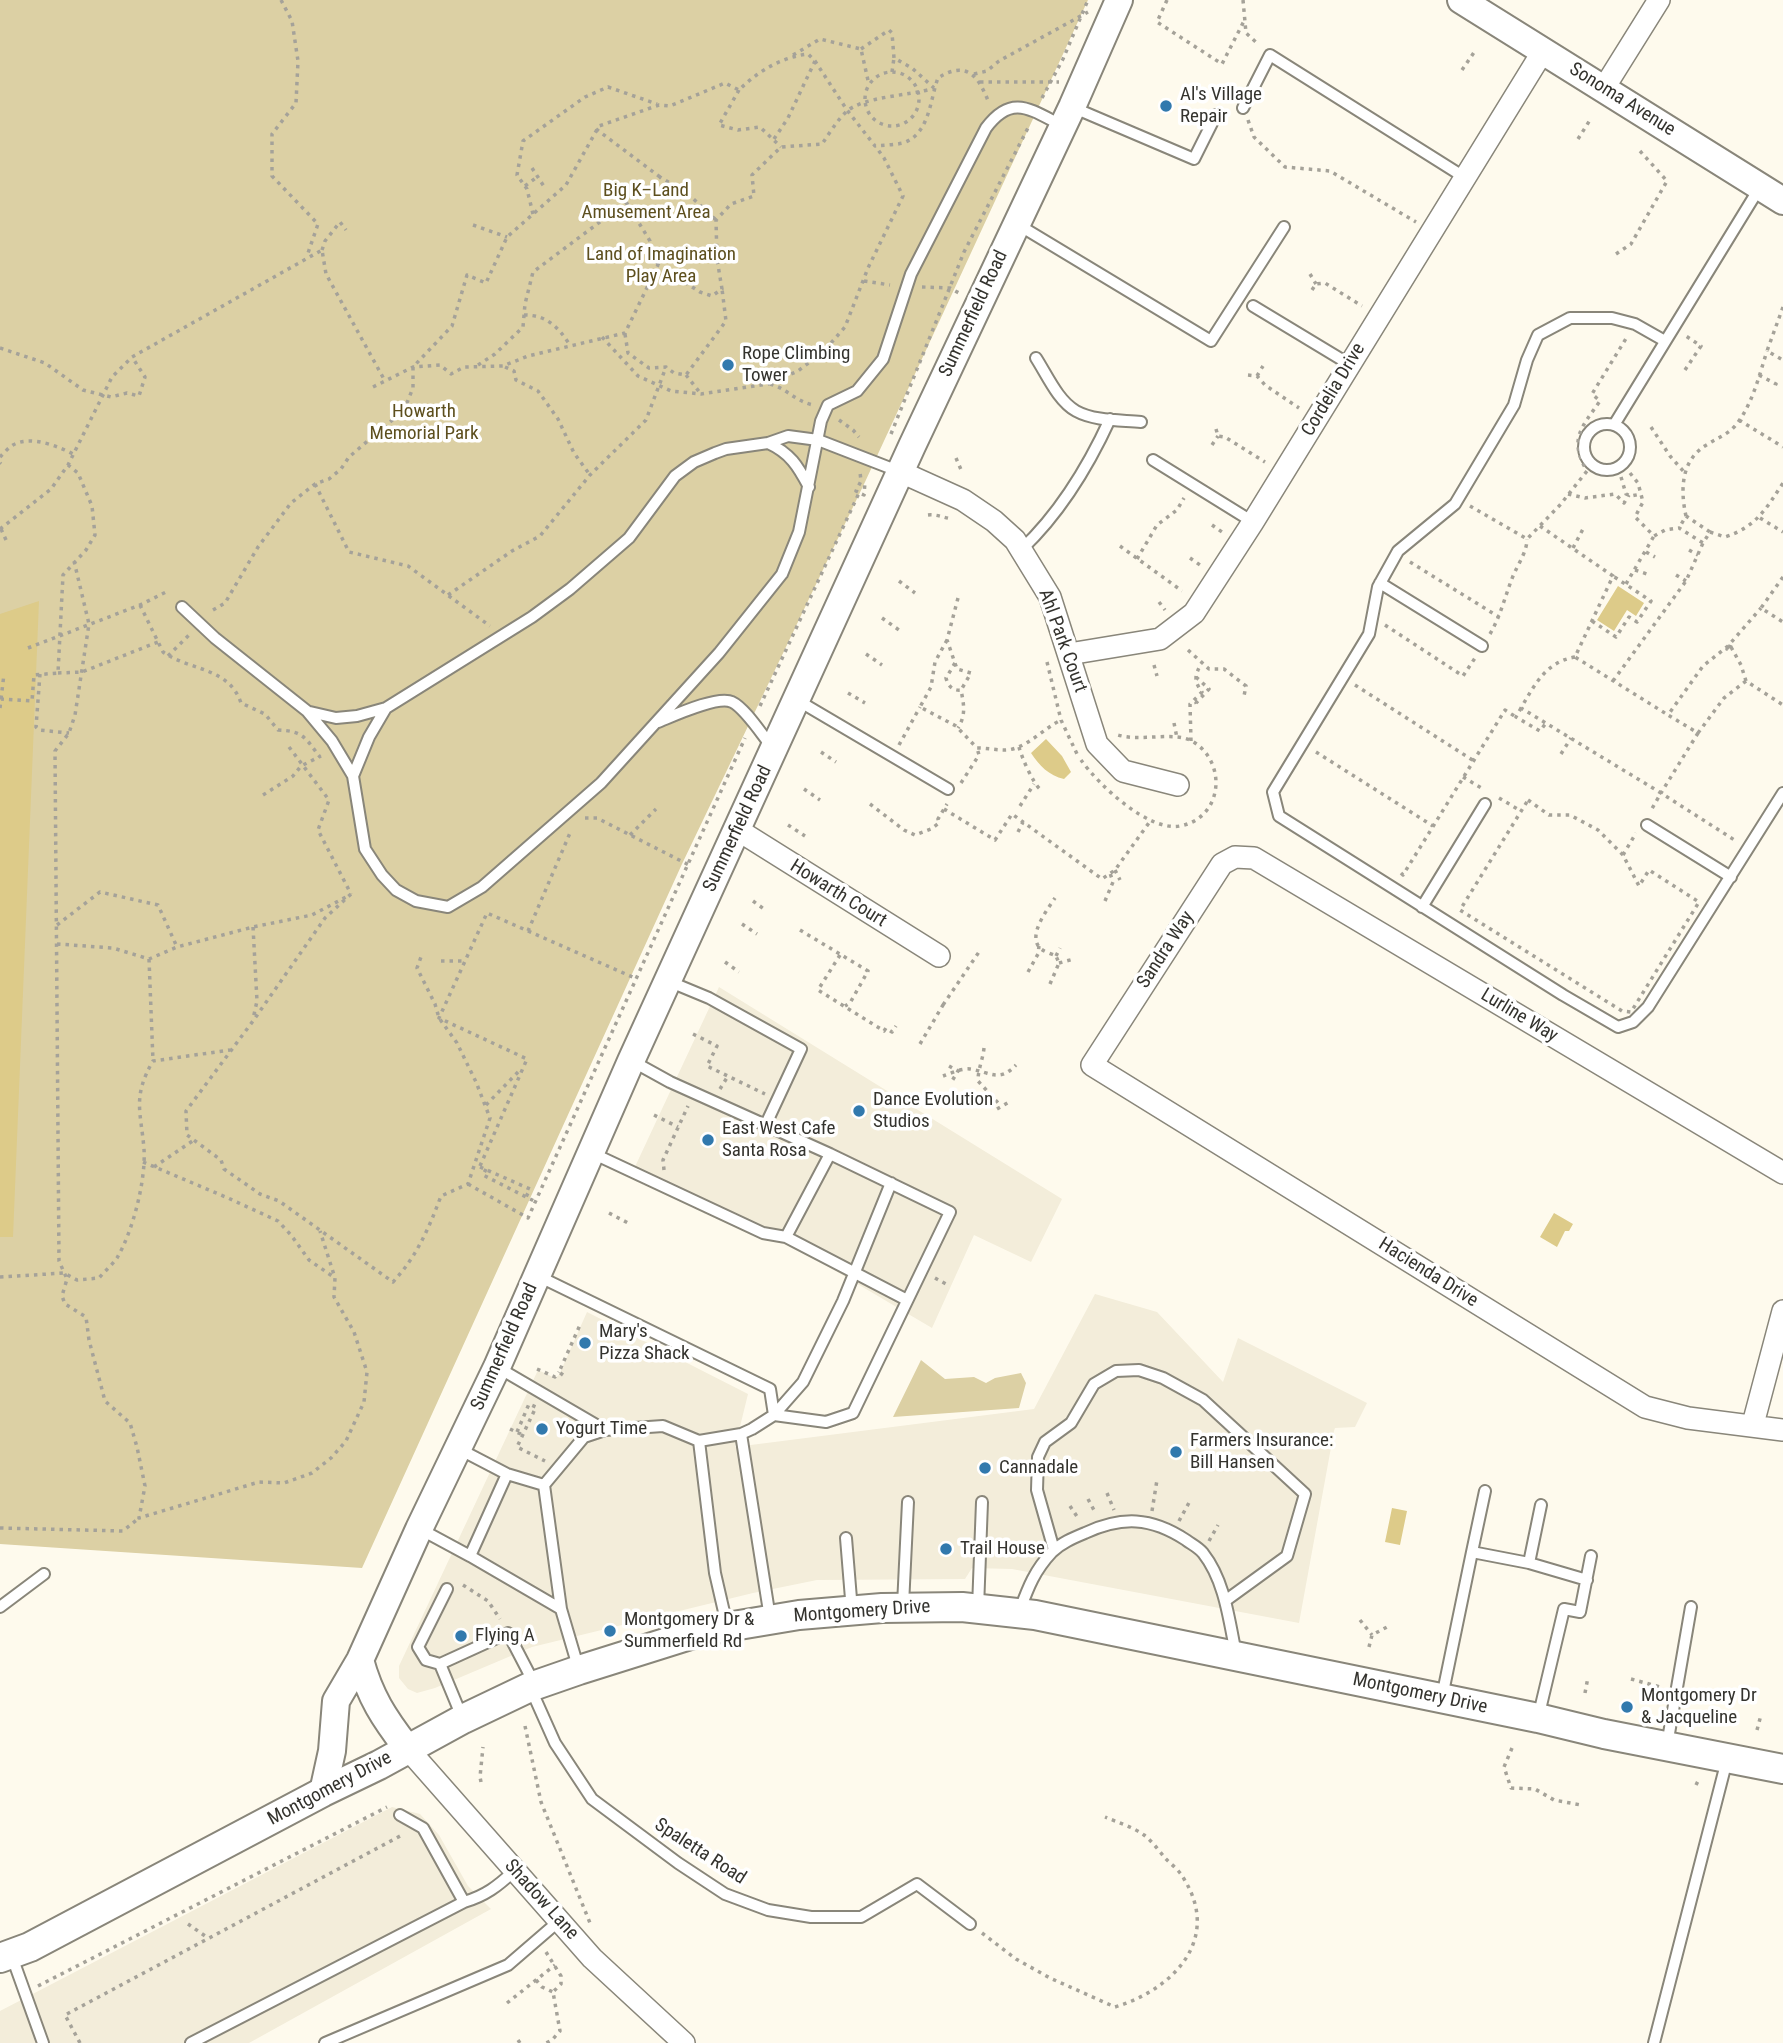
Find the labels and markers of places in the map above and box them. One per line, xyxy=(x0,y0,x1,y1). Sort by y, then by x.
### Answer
place label: Al's Village Repair xyxy=(1180,84,1262,128)
marker: Al's Village Repair xyxy=(1158,98,1174,114)
place label: Rope Climbing Tower xyxy=(742,343,850,387)
marker: Rope Climbing Tower xyxy=(720,357,736,373)
place label: Dance Evolution Studios xyxy=(873,1089,993,1133)
marker: Dance Evolution Studios xyxy=(851,1103,867,1119)
place label: East West Cafe Santa Rosa xyxy=(722,1118,835,1162)
marker: East West Cafe Santa Rosa xyxy=(700,1132,716,1148)
place label: Mary's Pizza Shack xyxy=(599,1321,690,1365)
marker: Mary's Pizza Shack xyxy=(577,1335,593,1351)
place label: Yogurt Time xyxy=(556,1418,647,1440)
marker: Yogurt Time xyxy=(534,1421,550,1437)
place label: Farmers Insurance: Bill Hansen xyxy=(1190,1430,1333,1474)
marker: Farmers Insurance: Bill Hansen xyxy=(1168,1444,1184,1460)
place label: Cannadale xyxy=(999,1457,1078,1479)
marker: Cannadale xyxy=(977,1460,993,1476)
place label: Trail House xyxy=(960,1538,1045,1560)
marker: Trail House xyxy=(938,1541,954,1557)
place label: Montgomery Dr & Summerfield Rd xyxy=(624,1609,754,1653)
marker: Montgomery Dr & Summerfield Rd xyxy=(602,1623,618,1639)
place label: Flying A xyxy=(475,1625,535,1647)
marker: Flying A xyxy=(453,1628,469,1644)
place label: Montgomery Dr & Jacqueline xyxy=(1641,1685,1757,1729)
marker: Montgomery Dr & Jacqueline xyxy=(1619,1699,1635,1715)

